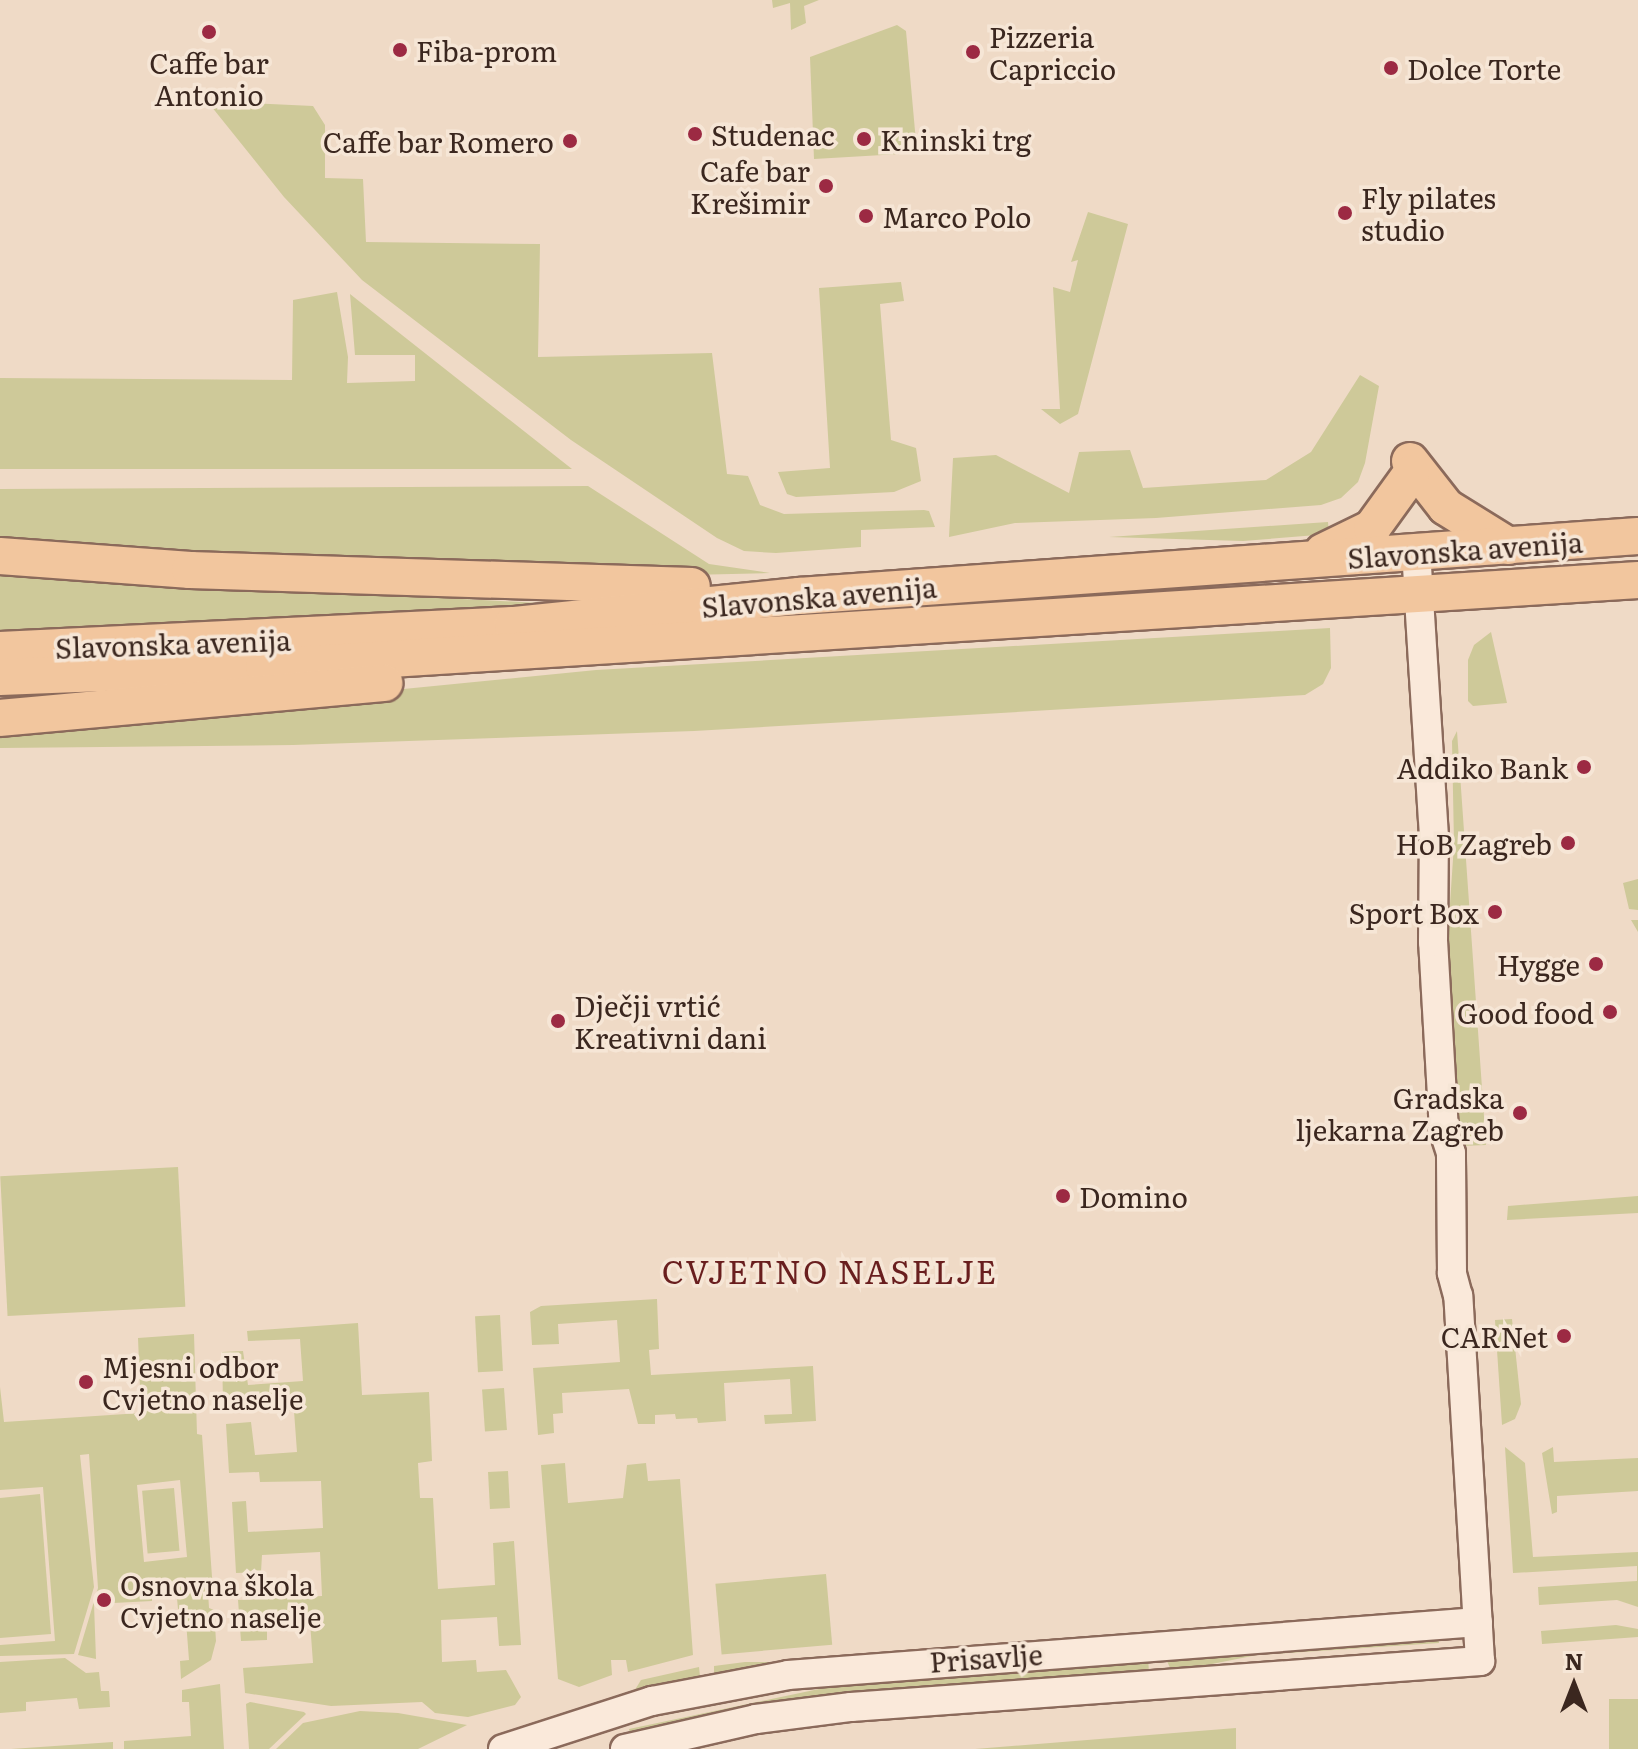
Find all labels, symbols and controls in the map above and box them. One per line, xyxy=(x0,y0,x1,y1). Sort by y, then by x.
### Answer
place label: Pizzeria Capriccio xyxy=(989,19,1116,85)
marker: Caffe bar Antonio xyxy=(200,23,218,41)
place label: Fiba-prom xyxy=(416,33,557,67)
marker: Fiba-prom xyxy=(391,41,409,59)
marker: Pizzeria Capriccio xyxy=(964,43,982,61)
place label: Caffe bar Antonio xyxy=(149,45,269,111)
place label: Dolce Torte xyxy=(1407,51,1561,85)
marker: Dolce Torte xyxy=(1382,59,1400,77)
place label: Studenac xyxy=(711,117,835,151)
place label: Kninski trg xyxy=(880,122,1031,156)
place label: Caffe bar Romero xyxy=(323,124,554,158)
marker: Studenac xyxy=(686,125,704,143)
marker: Kninski trg xyxy=(855,130,873,148)
marker: Caffe bar Romero xyxy=(561,132,579,150)
place label: Cafe bar Krešimir xyxy=(690,153,810,219)
marker: Cafe bar Krešimir xyxy=(817,177,835,195)
place label: Fly pilates studio xyxy=(1361,180,1496,246)
place label: Marco Polo xyxy=(882,199,1031,233)
marker: Fly pilates studio xyxy=(1336,204,1354,222)
marker: Marco Polo xyxy=(857,207,875,225)
street label: Slavonska avenija xyxy=(1346,524,1584,574)
street label: Slavonska avenija xyxy=(700,569,938,623)
street label: Slavonska avenija xyxy=(54,622,292,664)
place label: Addiko Bank xyxy=(1397,750,1568,784)
marker: Addiko Bank xyxy=(1575,758,1593,776)
place label: HoB Zagreb xyxy=(1396,826,1552,860)
marker: HoB Zagreb xyxy=(1559,834,1577,852)
place label: Sport Box xyxy=(1348,895,1479,929)
marker: Sport Box xyxy=(1486,903,1504,921)
place label: Hygge xyxy=(1497,947,1580,981)
marker: Hygge xyxy=(1587,955,1605,973)
place label: Dječji vrtić Kreativni dani xyxy=(574,988,766,1054)
place label: Good food xyxy=(1457,995,1594,1029)
marker: Good food xyxy=(1601,1003,1619,1021)
marker: Dječji vrtić Kreativni dani xyxy=(549,1012,567,1030)
place label: Gradska ljekarna Zagreb xyxy=(1296,1080,1504,1146)
marker: Gradska ljekarna Zagreb xyxy=(1511,1104,1529,1122)
place label: Domino xyxy=(1079,1179,1188,1213)
marker: Domino xyxy=(1054,1187,1072,1205)
district label: CVJETNO NASELJE xyxy=(662,1251,998,1289)
place label: CARNet xyxy=(1441,1319,1548,1353)
marker: CARNet xyxy=(1555,1327,1573,1345)
place label: Mjesni odbor Cvjetno naselje xyxy=(102,1349,303,1415)
marker: Mjesni odbor Cvjetno naselje xyxy=(77,1373,95,1391)
place label: Osnovna škola Cvjetno naselje xyxy=(120,1567,321,1633)
marker: Osnovna škola Cvjetno naselje xyxy=(95,1591,113,1609)
street label: Prisavlje xyxy=(928,1636,1044,1678)
text: N xyxy=(1565,1644,1583,1677)
north arrow xyxy=(1534,1645,1614,1725)

